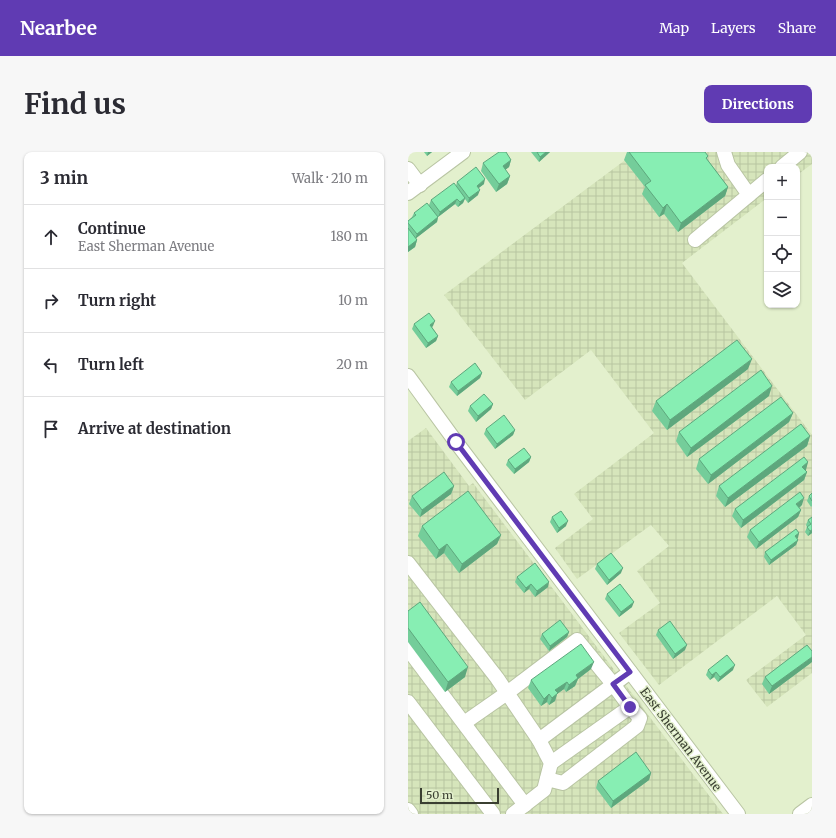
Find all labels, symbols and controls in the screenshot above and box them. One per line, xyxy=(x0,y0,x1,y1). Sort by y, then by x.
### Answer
text: Nearbee xyxy=(20,16,97,40)
text: Map xyxy=(659,19,689,37)
text: Layers xyxy=(711,19,756,37)
text: Share xyxy=(778,19,816,37)
button: Directions xyxy=(704,85,812,123)
text: Find us xyxy=(24,86,126,122)
map controls xyxy=(764,164,800,308)
button: + xyxy=(764,164,800,200)
text: 3 min xyxy=(40,167,88,189)
text: Walk · 210 m xyxy=(292,170,368,187)
button: − xyxy=(764,200,800,236)
text: Continue xyxy=(78,219,146,238)
icon: ahead xyxy=(40,226,62,248)
text: 180 m xyxy=(330,228,368,245)
button: locate xyxy=(764,236,800,272)
text: East Sherman Avenue xyxy=(78,238,214,255)
button: layers xyxy=(764,272,800,308)
icon: right xyxy=(40,290,62,312)
text: Turn right xyxy=(78,291,156,310)
text: 10 m xyxy=(338,292,368,309)
icon: left xyxy=(40,354,62,376)
text: Turn left xyxy=(78,355,144,374)
text: 20 m xyxy=(336,356,368,373)
icon: arrive xyxy=(40,418,62,440)
text: Arrive at destination xyxy=(78,419,231,438)
route start xyxy=(447,433,465,451)
street label: East Sherman Avenue xyxy=(637,684,725,794)
route end xyxy=(621,698,639,716)
scale bar xyxy=(420,786,499,805)
text: 50 m xyxy=(426,788,453,802)

